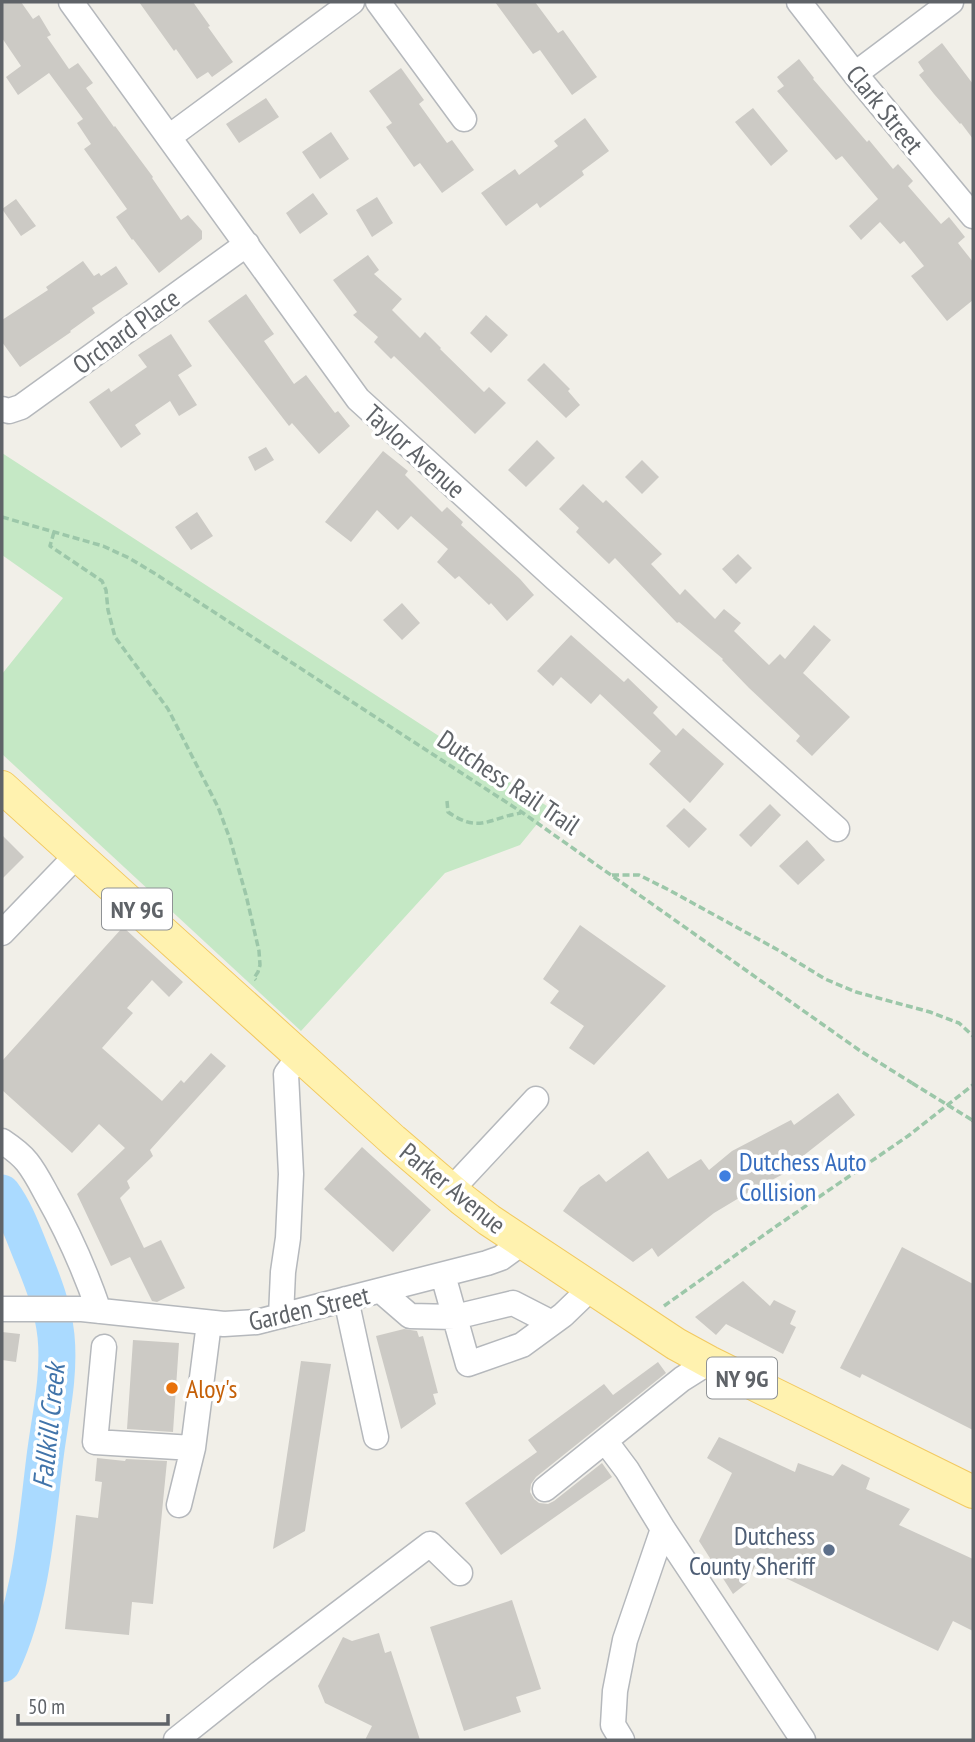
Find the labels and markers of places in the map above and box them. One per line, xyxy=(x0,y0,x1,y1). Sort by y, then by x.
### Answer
place label: Dutchess Auto Collision xyxy=(739,1145,866,1208)
marker: Dutchess Auto Collision xyxy=(717,1168,733,1184)
place label: Aloy's xyxy=(186,1372,237,1405)
marker: Aloy's xyxy=(164,1380,180,1396)
place label: Dutchess County Sheriff xyxy=(689,1519,816,1582)
marker: Dutchess County Sheriff xyxy=(821,1542,837,1558)

